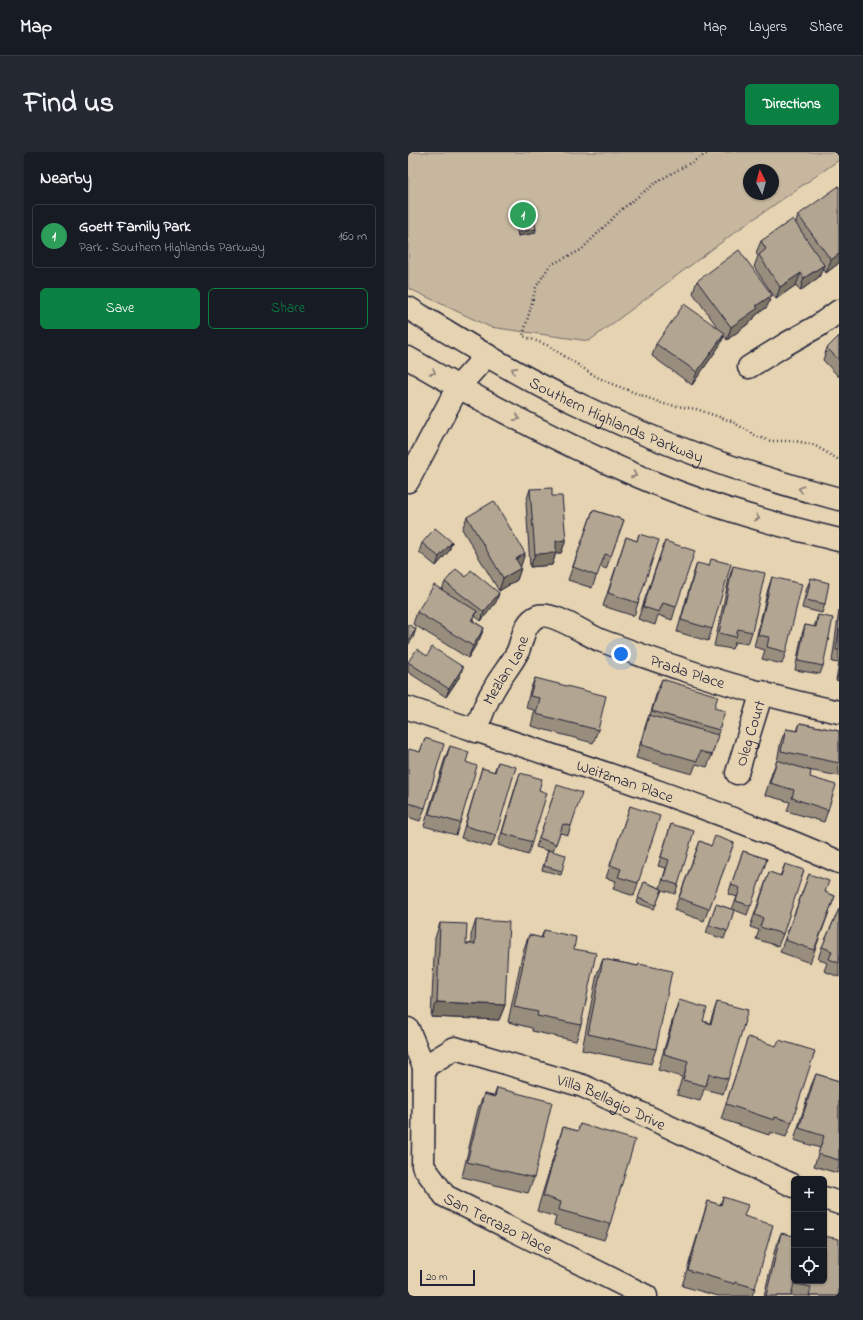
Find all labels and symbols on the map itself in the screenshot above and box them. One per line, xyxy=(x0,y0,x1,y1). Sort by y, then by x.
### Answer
north arrow xyxy=(743,164,779,200)
pin: 1 xyxy=(510,200,536,230)
one-way arrow xyxy=(510,367,518,375)
one-way arrow xyxy=(429,368,436,375)
street label: Southern Highlands Parkway xyxy=(524,372,707,470)
one-way arrow xyxy=(513,413,521,421)
one-way arrow xyxy=(631,470,638,478)
one-way arrow xyxy=(798,485,805,494)
one-way arrow xyxy=(753,513,760,522)
street label: Mezlan Lane xyxy=(477,633,536,709)
your location xyxy=(611,644,631,664)
street label: Prada Place xyxy=(646,649,728,696)
street label: Oleg Court xyxy=(730,697,773,770)
street label: Weitzman Place xyxy=(573,754,677,810)
street label: Villa Bellagio Drive xyxy=(553,1069,670,1138)
street label: San Terrazo Place xyxy=(439,1187,557,1262)
scale bar xyxy=(420,1268,475,1287)

